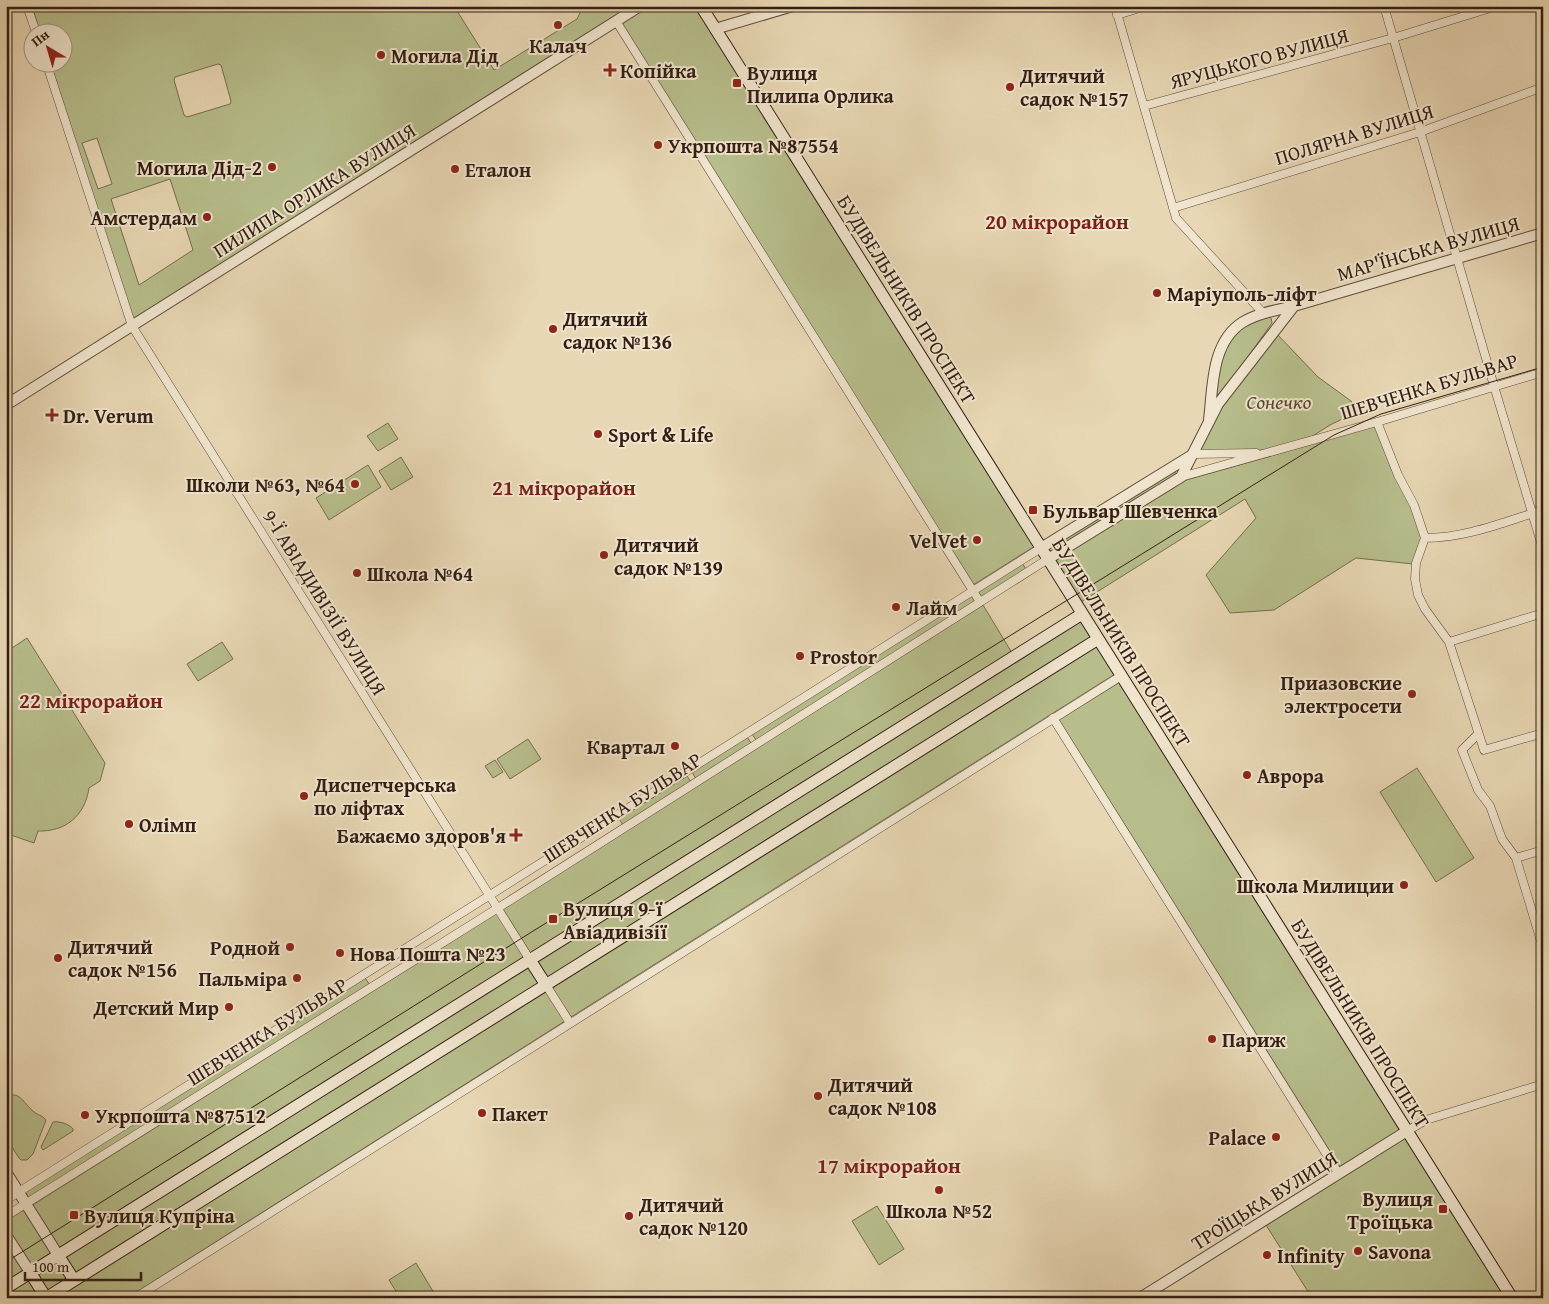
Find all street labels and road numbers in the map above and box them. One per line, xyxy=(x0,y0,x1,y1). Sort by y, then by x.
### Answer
street label: ЯРУЦЬКОГО ВУЛИЦЯ xyxy=(1166,20,1352,96)
street label: ПОЛЯРНА ВУЛИЦЯ xyxy=(1271,96,1437,172)
street label: ПИЛИПА ОРЛИКА ВУЛИЦЯ xyxy=(207,116,421,264)
street label: БУДІВЕЛЬНИКІВ ПРОСПЕКТ xyxy=(831,189,983,409)
street label: МАР'ЇНСЬКА ВУЛИЦЯ xyxy=(1333,208,1523,288)
street label: ШЕВЧЕНКА БУЛЬВАР xyxy=(1337,345,1521,427)
street label: 9-Ї АВІАДИВІЗІЇ ВУЛИЦЯ xyxy=(256,504,394,701)
street label: БУДІВЕЛЬНИКІВ ПРОСПЕКТ xyxy=(1046,532,1198,752)
street label: ШЕВЧЕНКА БУЛЬВАР xyxy=(537,745,707,869)
street label: БУДІВЕЛЬНИКІВ ПРОСПЕКТ xyxy=(1285,913,1437,1133)
street label: ШЕВЧЕНКА БУЛЬВАР xyxy=(181,970,353,1092)
street label: ТРОЇЦЬКА ВУЛИЦЯ xyxy=(1185,1143,1343,1257)

